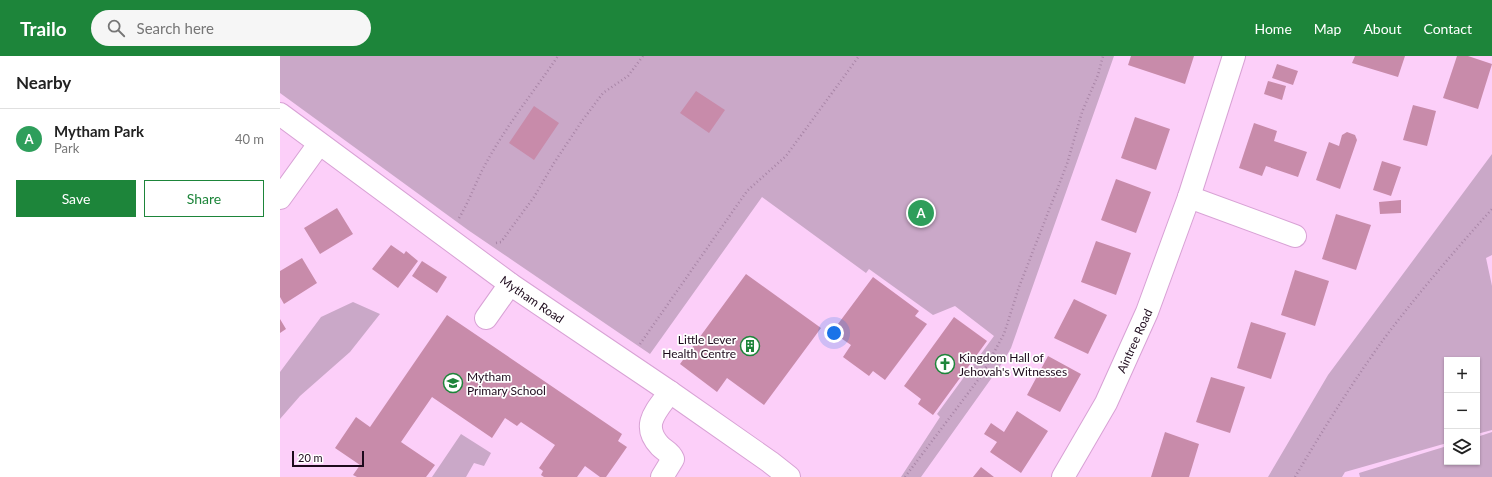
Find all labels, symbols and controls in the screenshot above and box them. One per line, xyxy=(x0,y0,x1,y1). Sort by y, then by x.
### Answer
search box xyxy=(91,10,371,46)
text: Trailo xyxy=(20,17,67,40)
icon: search xyxy=(105,17,127,39)
text: Search here xyxy=(137,19,214,37)
text: Home xyxy=(1254,20,1292,37)
text: Map xyxy=(1314,20,1341,37)
text: About xyxy=(1363,20,1401,37)
text: Contact xyxy=(1423,20,1472,37)
text: Nearby xyxy=(16,72,71,93)
text: Mytham Park xyxy=(54,122,144,140)
text: A xyxy=(24,131,34,147)
text: 40 m xyxy=(235,131,264,147)
text: Park xyxy=(54,140,79,156)
button: Save xyxy=(16,180,136,217)
button: Share xyxy=(144,180,264,217)
pin: A xyxy=(908,198,934,228)
street label: Mytham Road xyxy=(498,272,567,326)
street label: Aintree Road xyxy=(1113,306,1155,375)
your location xyxy=(824,323,844,343)
place label: Little Lever Health Centre xyxy=(662,332,737,361)
building icon: Little Lever Health Centre xyxy=(739,335,761,357)
place label: Kingdom Hall of Jehovah's Witnesses xyxy=(959,350,1067,379)
church icon: Kingdom Hall of Jehovah's Witnesses xyxy=(934,353,956,375)
map controls xyxy=(1444,357,1480,465)
button: + xyxy=(1444,357,1480,393)
place label: Mytham Primary School xyxy=(467,369,546,398)
school or university icon: Mytham Primary School xyxy=(442,372,464,394)
button: − xyxy=(1444,393,1480,429)
button: layers xyxy=(1444,429,1480,465)
scale bar xyxy=(292,449,364,468)
text: 20 m xyxy=(298,451,323,464)

